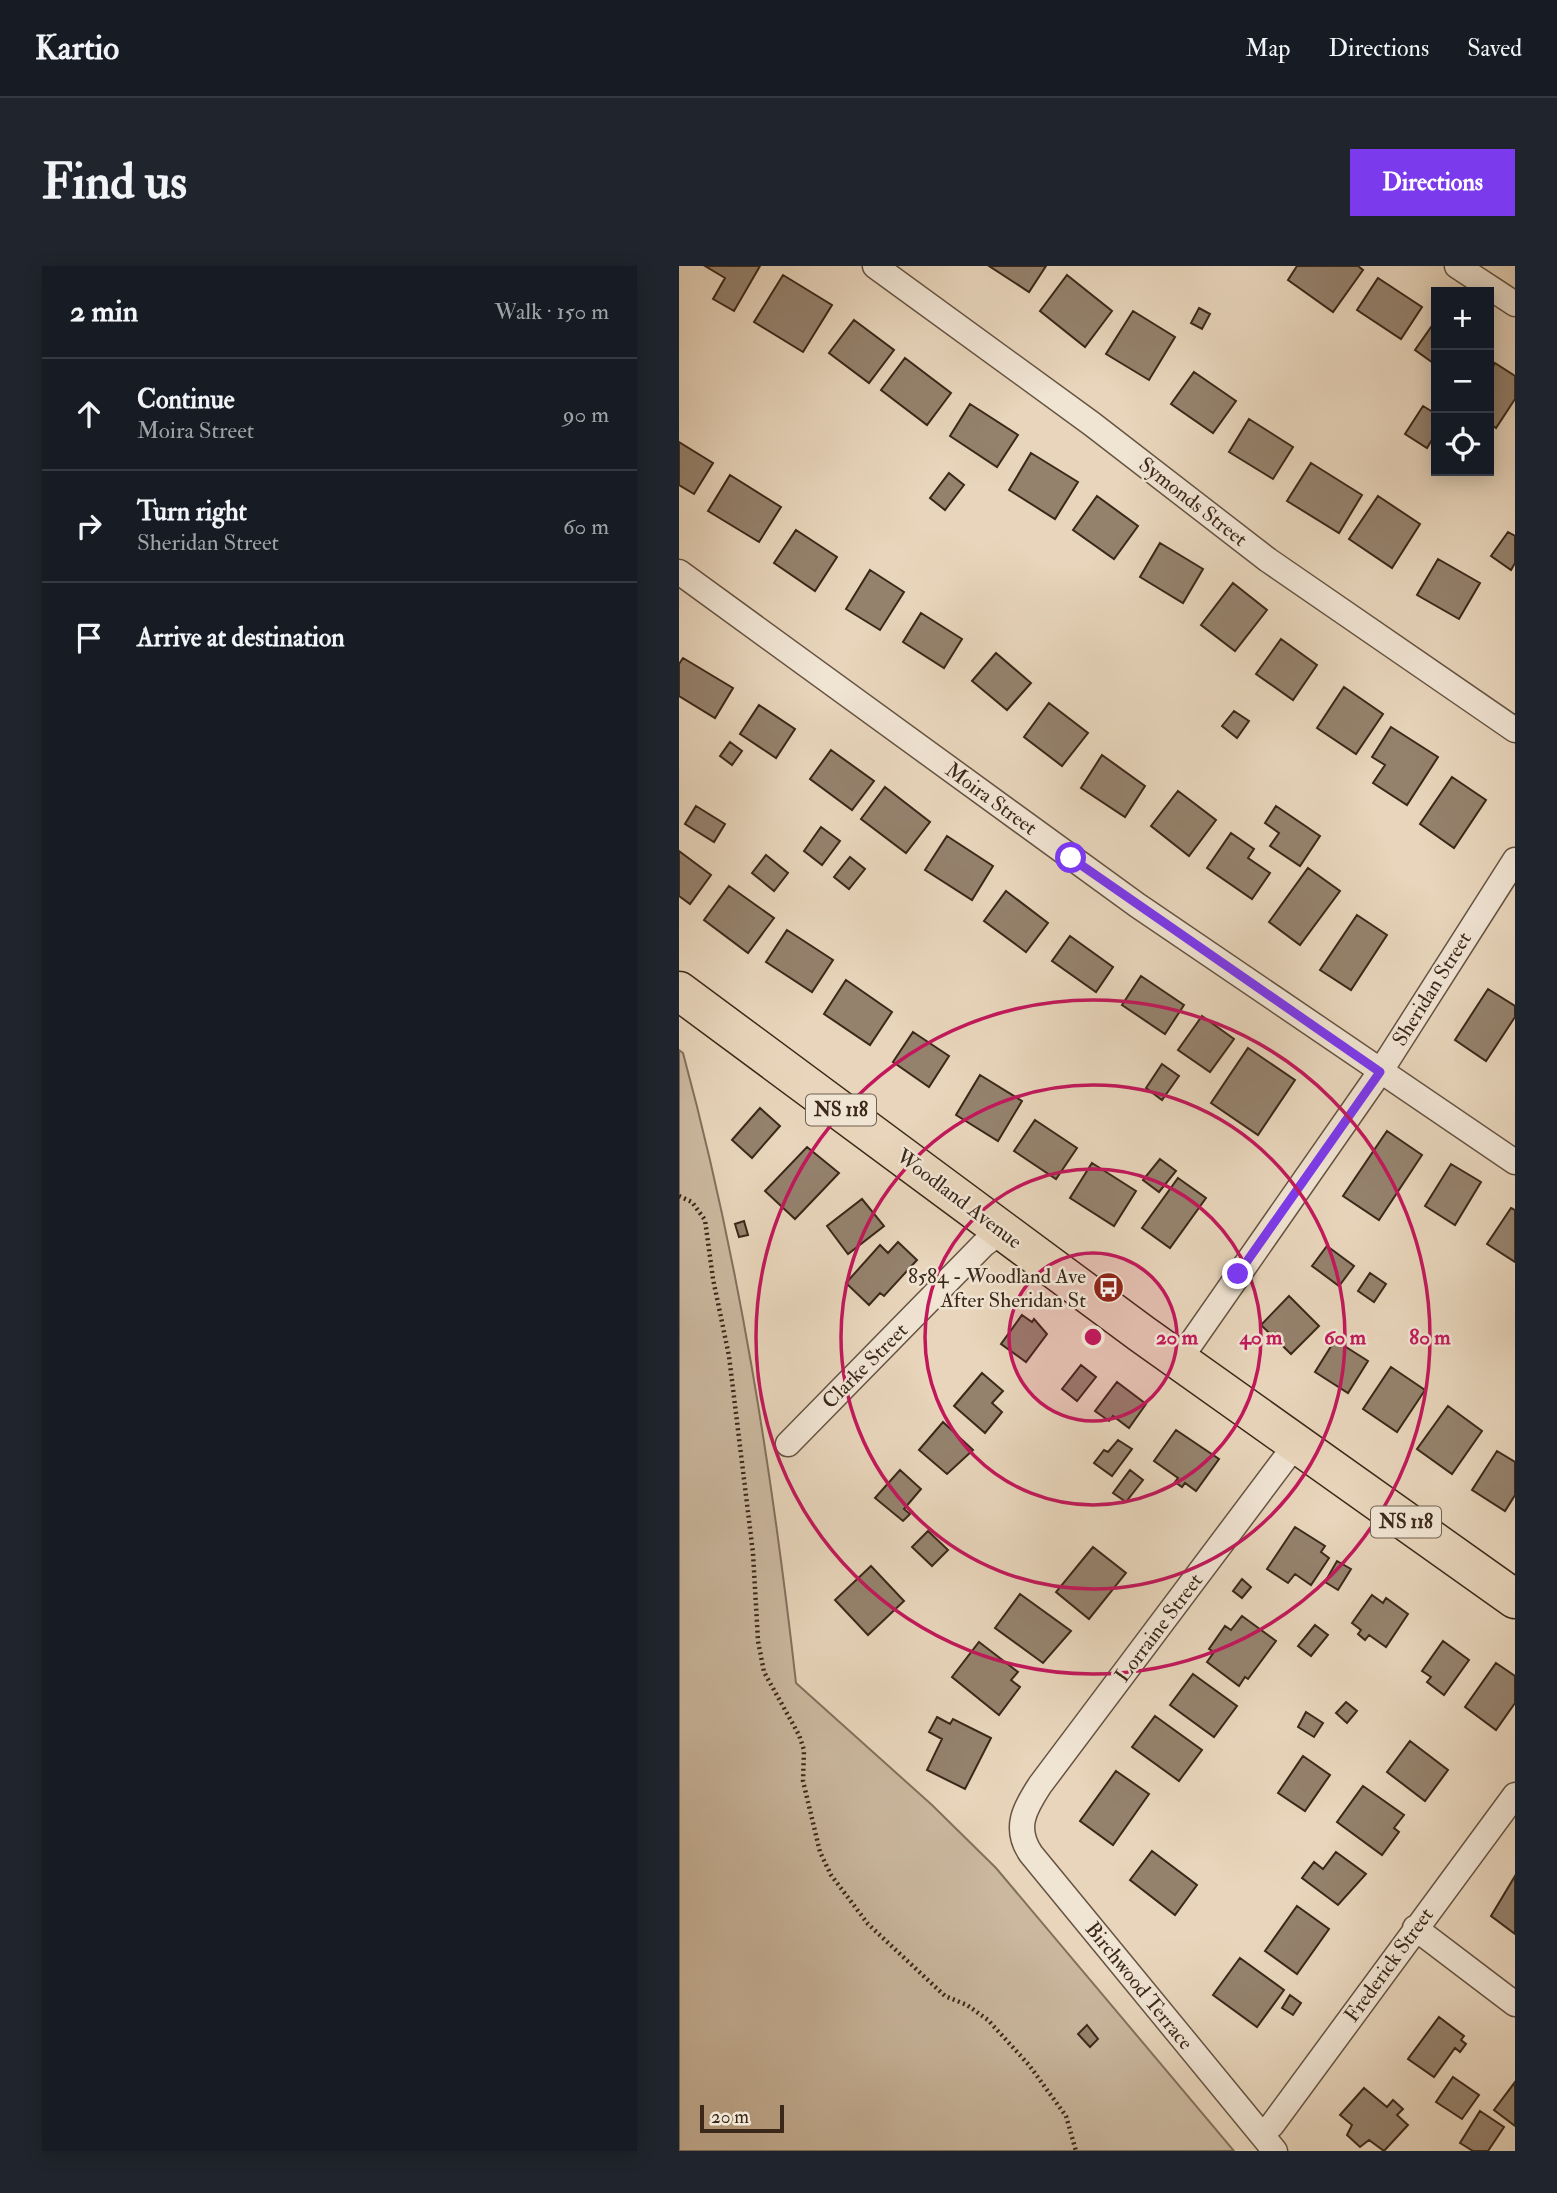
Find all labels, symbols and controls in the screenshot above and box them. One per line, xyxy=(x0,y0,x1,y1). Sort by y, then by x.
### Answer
text: Kartio xyxy=(35,28,119,69)
text: Map xyxy=(1245,33,1290,64)
text: Directions xyxy=(1328,33,1429,64)
text: Saved xyxy=(1467,33,1522,64)
button: Directions xyxy=(1350,149,1515,216)
text: Find us xyxy=(42,152,187,213)
map controls xyxy=(1431,287,1494,476)
button: + xyxy=(1431,287,1494,350)
text: 2 min xyxy=(70,293,138,330)
text: Walk · 150 m xyxy=(495,297,609,326)
button: − xyxy=(1431,350,1494,413)
text: Continue xyxy=(137,384,235,416)
icon: ahead xyxy=(70,395,108,433)
text: 90 m xyxy=(563,400,609,429)
button: locate xyxy=(1431,413,1494,476)
text: Moira Street xyxy=(137,416,254,445)
street label: Symonds Street xyxy=(1133,451,1253,553)
text: Turn right xyxy=(137,496,247,528)
icon: right xyxy=(70,507,108,545)
text: 60 m xyxy=(563,512,609,541)
text: Sheridan Street xyxy=(137,528,279,557)
icon: arrive xyxy=(70,619,108,657)
text: Arrive at destination xyxy=(137,622,345,654)
street label: Moira Street xyxy=(940,757,1042,841)
route start xyxy=(1055,842,1086,873)
street label: Sheridan Street xyxy=(1386,927,1478,1051)
road number: NS 118 xyxy=(806,1094,876,1126)
street label: Woodland Avenue xyxy=(890,1142,1027,1255)
route end xyxy=(1222,1258,1253,1289)
place label: 8584 - Woodland Ave After Sheridan St xyxy=(908,1263,1086,1314)
bus stop icon: 8584 - Woodland Ave After Sheridan St xyxy=(1092,1271,1126,1305)
street label: Clarke Street xyxy=(816,1317,914,1415)
text: 20 m xyxy=(1156,1324,1199,1351)
text: 40 m xyxy=(1239,1324,1283,1351)
text: 60 m xyxy=(1324,1324,1367,1351)
text: 80 m xyxy=(1409,1324,1451,1351)
centre of rings xyxy=(1081,1325,1105,1349)
road number: NS 118 xyxy=(1371,1506,1441,1538)
street label: Lorraine Street xyxy=(1109,1568,1209,1688)
street label: Frederick Street xyxy=(1338,1902,1440,2028)
street label: Birchwood Terrace xyxy=(1079,1916,1199,2056)
scale bar xyxy=(700,2102,784,2134)
text: 20 m xyxy=(711,2105,749,2129)

